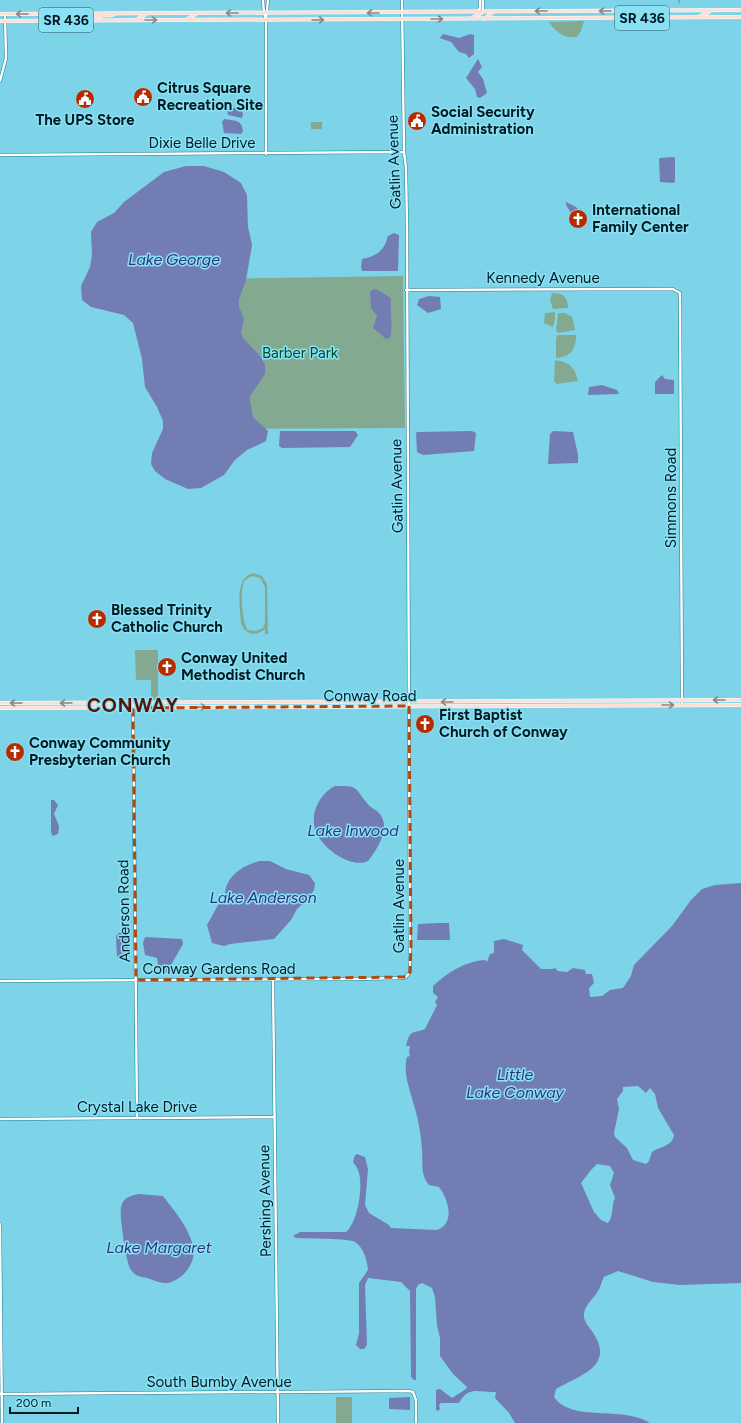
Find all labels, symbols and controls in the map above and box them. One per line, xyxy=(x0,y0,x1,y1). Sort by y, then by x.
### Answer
road number: SR 436 xyxy=(615,6,669,30)
one-way arrow xyxy=(535,7,548,15)
one-way arrow xyxy=(599,7,612,15)
road number: SR 436 xyxy=(39,8,93,32)
one-way arrow xyxy=(226,9,239,17)
one-way arrow xyxy=(367,9,380,17)
one-way arrow xyxy=(16,10,29,18)
one-way arrow xyxy=(430,15,443,23)
one-way arrow xyxy=(144,16,157,24)
one-way arrow xyxy=(311,16,324,24)
place label: Citrus Square Recreation Site xyxy=(157,79,264,114)
public building icon: Citrus Square Recreation Site xyxy=(132,86,154,108)
public building icon: The UPS Store xyxy=(74,88,96,110)
place label: Social Security Administration xyxy=(431,103,535,138)
public building icon: Social Security Administration xyxy=(406,110,428,132)
place label: The UPS Store xyxy=(35,111,135,129)
street label: Gatlin Avenue xyxy=(383,115,405,209)
street label: Dixie Belle Drive xyxy=(149,134,255,152)
place label: International Family Center xyxy=(592,201,689,236)
church icon: International Family Center xyxy=(567,208,589,230)
water label: Lake George xyxy=(128,250,220,269)
street label: Kennedy Avenue xyxy=(486,269,600,287)
park label: Barber Park xyxy=(262,344,339,362)
street label: Gatlin Avenue xyxy=(387,439,407,533)
street label: Simmons Road xyxy=(662,448,680,548)
place label: Blessed Trinity Catholic Church xyxy=(111,601,223,636)
church icon: Blessed Trinity Catholic Church xyxy=(86,608,108,630)
place label: Conway United Methodist Church xyxy=(181,649,305,684)
church icon: Conway United Methodist Church xyxy=(156,656,178,678)
street label: Conway Road xyxy=(323,687,417,705)
district label: CONWAY xyxy=(87,694,179,717)
one-way arrow xyxy=(713,696,726,704)
one-way arrow xyxy=(441,698,454,706)
one-way arrow xyxy=(10,699,23,707)
one-way arrow xyxy=(60,699,73,707)
one-way arrow xyxy=(661,701,674,709)
one-way arrow xyxy=(193,703,206,711)
place label: First Baptist Church of Conway xyxy=(439,706,568,741)
church icon: First Baptist Church of Conway xyxy=(414,713,436,735)
place label: Conway Community Presbyterian Church xyxy=(29,734,171,769)
church icon: Conway Community Presbyterian Church xyxy=(4,741,26,763)
water label: Lake Inwood xyxy=(307,821,399,840)
street label: Anderson Road xyxy=(114,859,134,963)
street label: Gatlin Avenue xyxy=(390,859,408,953)
water label: Lake Anderson xyxy=(209,888,317,907)
street label: Conway Gardens Road xyxy=(142,960,296,978)
water label: Little Lake Conway xyxy=(466,1065,565,1102)
street label: Crystal Lake Drive xyxy=(77,1098,197,1116)
street label: Pershing Avenue xyxy=(255,1145,275,1257)
water label: Lake Margaret xyxy=(106,1238,213,1257)
street label: South Bumby Avenue xyxy=(146,1373,292,1391)
scale bar xyxy=(10,1389,78,1415)
text: 200 m xyxy=(16,1396,51,1410)

